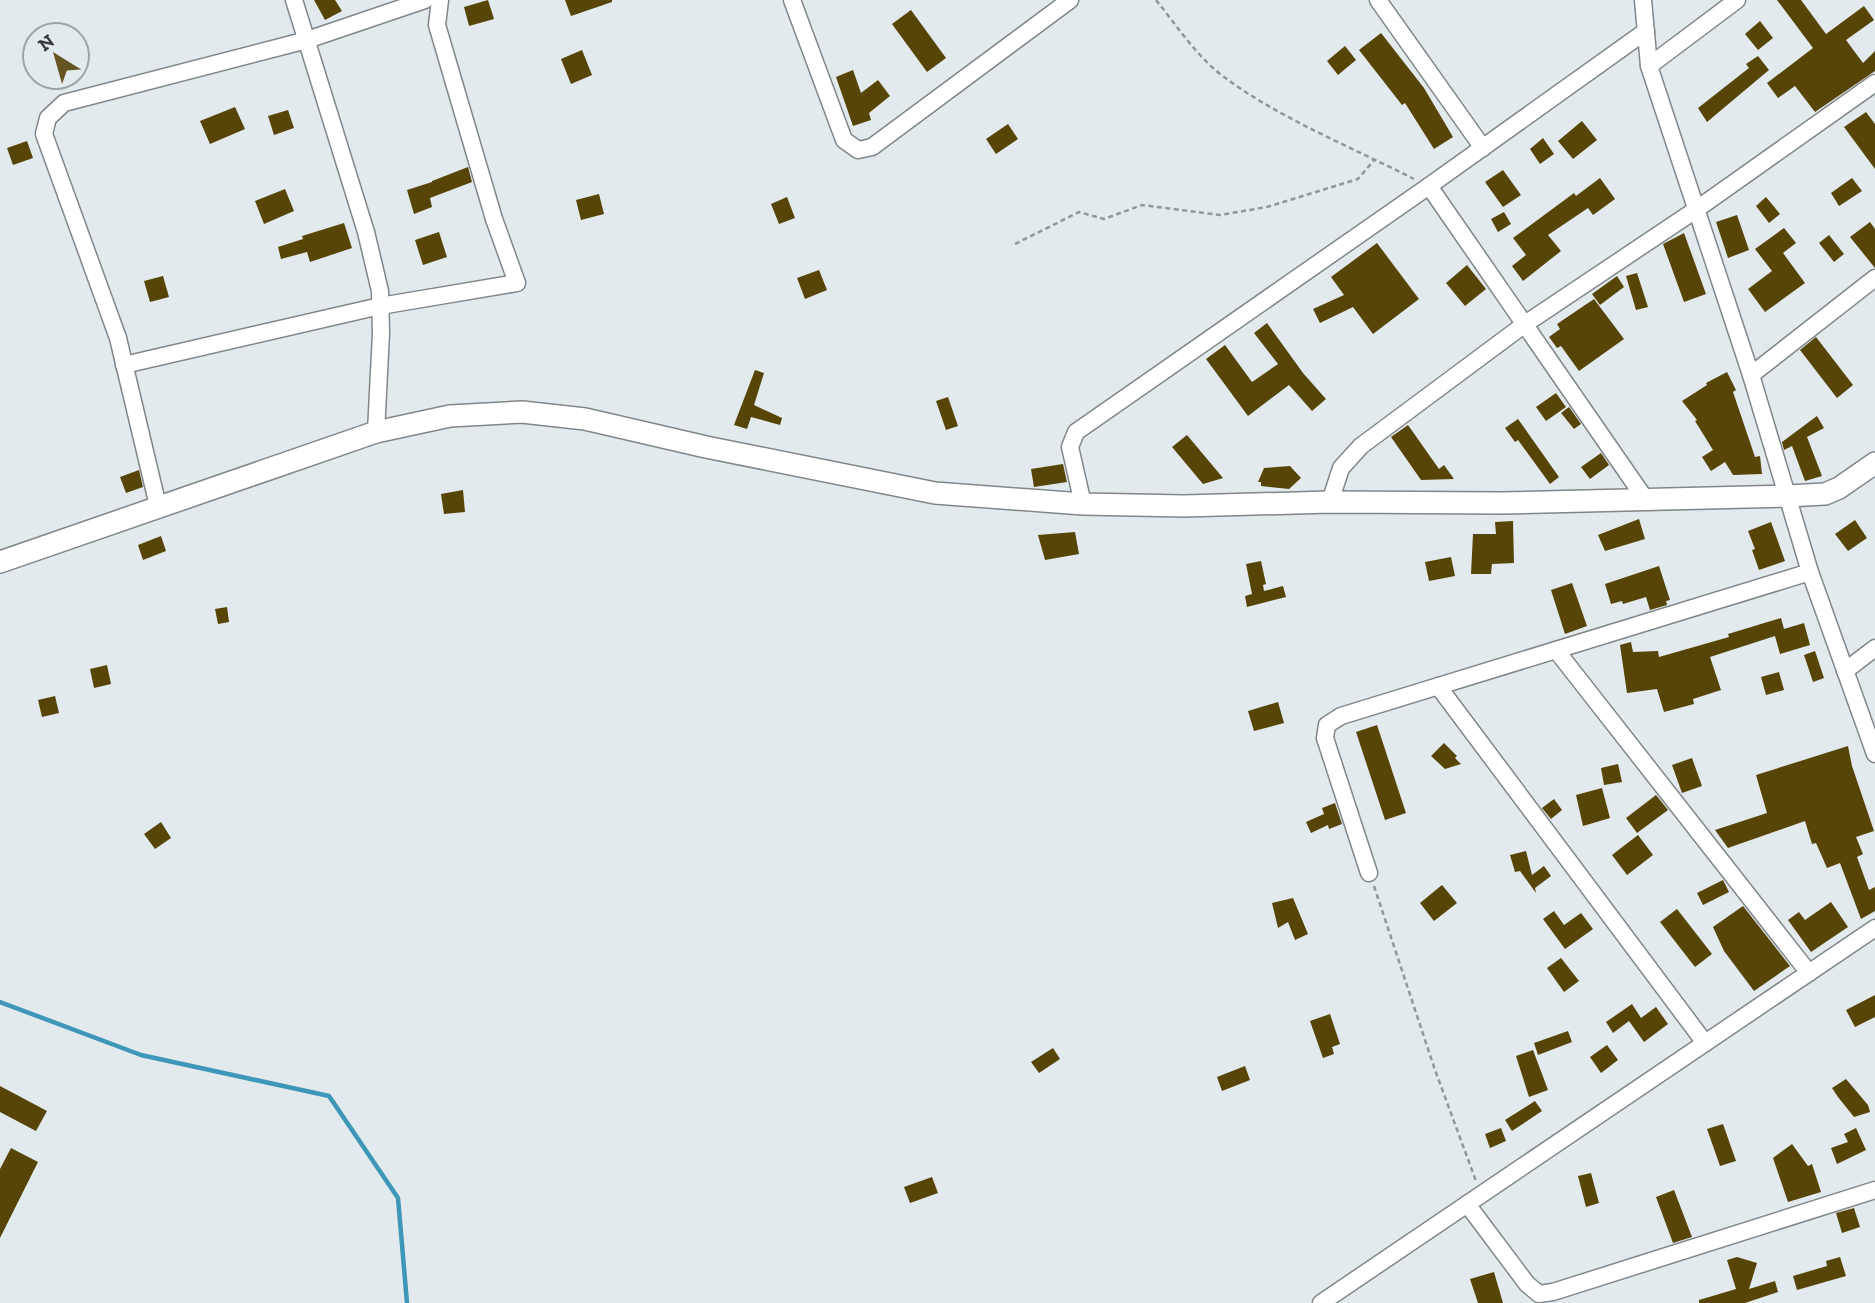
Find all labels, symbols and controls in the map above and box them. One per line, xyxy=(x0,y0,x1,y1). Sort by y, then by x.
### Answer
north arrow xyxy=(21,21,91,91)
text: N xyxy=(33,29,59,56)

